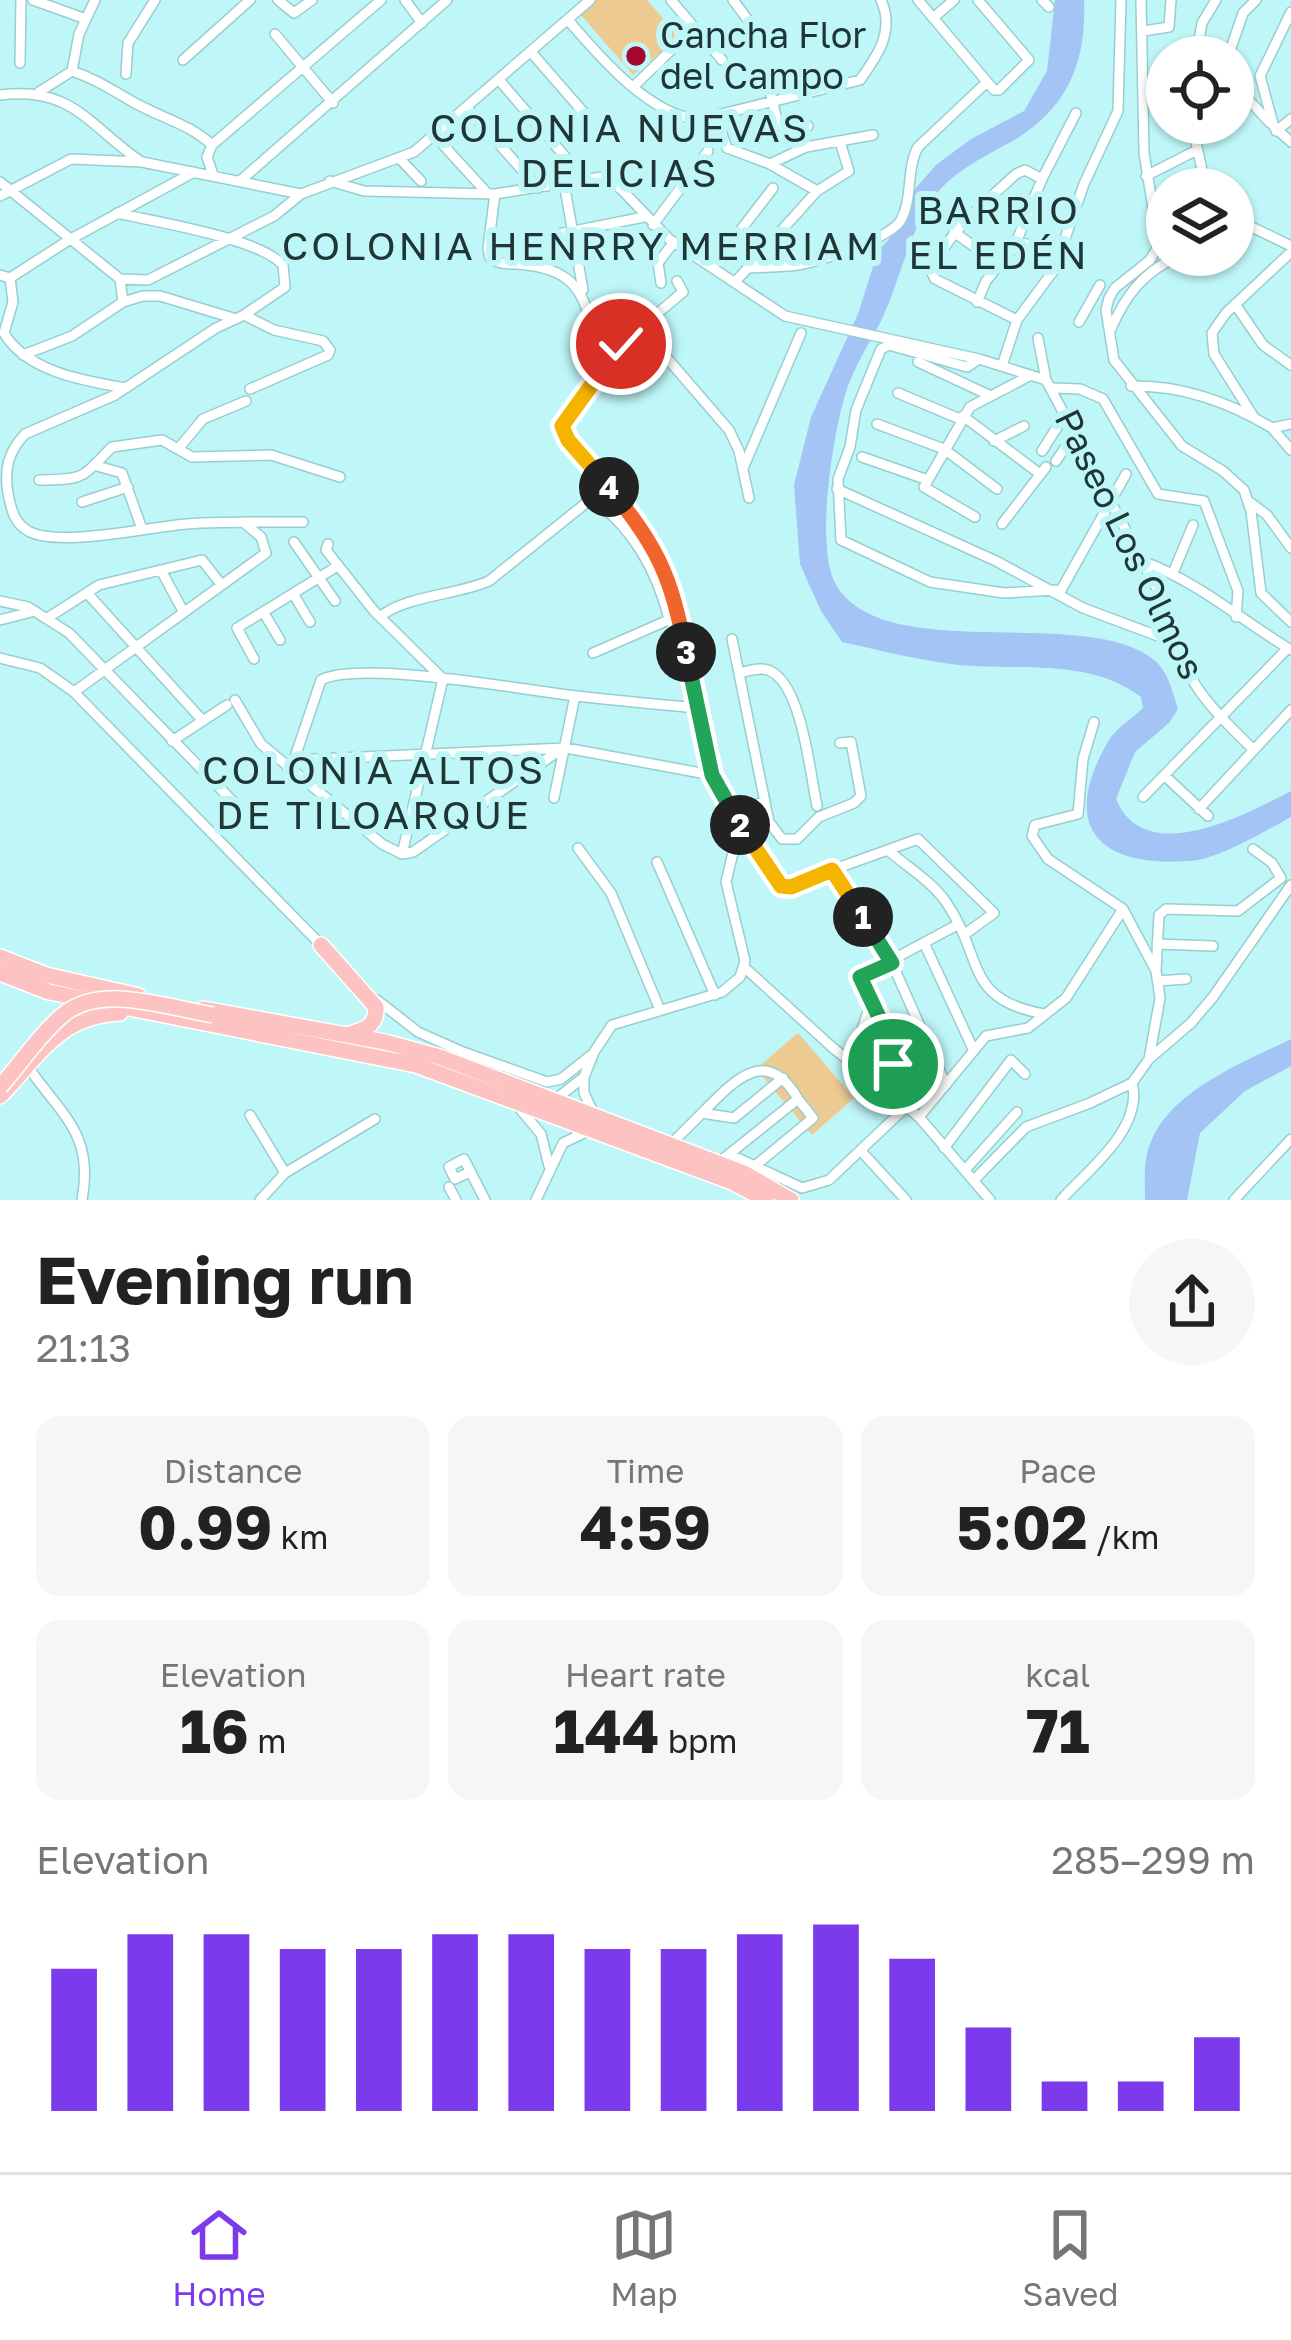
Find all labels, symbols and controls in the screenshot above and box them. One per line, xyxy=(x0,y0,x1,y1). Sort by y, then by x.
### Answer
place label: Cancha Flor del Campo xyxy=(660,13,866,97)
map controls xyxy=(1146,36,1254,276)
button: locate xyxy=(1146,36,1254,144)
marker: Cancha Flor del Campo xyxy=(623,43,649,69)
district label: COLONIA NUEVAS DELICIAS xyxy=(430,104,810,196)
button: layers xyxy=(1146,168,1254,276)
district label: BARRIO EL EDÉN xyxy=(908,186,1090,278)
district label: COLONIA HENRRY MERRIAM xyxy=(282,222,882,269)
pin xyxy=(570,293,672,395)
icon: check xyxy=(588,311,654,377)
street label: Paseo Los Olmos xyxy=(1047,402,1214,686)
pin: 4 xyxy=(579,457,639,517)
text: 4 xyxy=(599,467,619,506)
pin: 3 xyxy=(656,622,716,682)
text: 3 xyxy=(676,632,696,671)
district label: COLONIA ALTOS DE TILOARQUE xyxy=(202,746,546,838)
pin: 2 xyxy=(710,795,770,855)
text: 2 xyxy=(730,805,750,844)
pin: 1 xyxy=(833,887,893,947)
text: 1 xyxy=(855,897,872,936)
pin xyxy=(842,1013,944,1115)
icon: arrive xyxy=(860,1031,926,1097)
text: Evening run xyxy=(36,1239,414,1319)
button: share xyxy=(1129,1239,1255,1365)
text: 21:13 xyxy=(36,1324,131,1371)
text: Distance xyxy=(164,1451,303,1490)
text: Time xyxy=(607,1451,684,1490)
text: Pace xyxy=(1019,1451,1096,1490)
text: 0.99 xyxy=(138,1490,272,1562)
text: 4:59 xyxy=(580,1490,711,1562)
text: 5:02 xyxy=(956,1490,1088,1562)
text: km xyxy=(272,1517,328,1556)
text: /km xyxy=(1088,1517,1160,1556)
text: Elevation xyxy=(160,1655,307,1694)
text: Heart rate xyxy=(565,1655,726,1694)
text: kcal xyxy=(1025,1655,1090,1694)
text: 16 xyxy=(180,1694,249,1766)
text: 144 xyxy=(554,1694,659,1766)
text: 71 xyxy=(1026,1694,1090,1766)
text: m xyxy=(249,1721,286,1760)
text: bpm xyxy=(659,1721,737,1760)
text: Elevation xyxy=(36,1836,209,1883)
text: 285–299 m xyxy=(1051,1836,1255,1883)
tab: Home xyxy=(172,2202,266,2313)
tab: Map xyxy=(610,2202,678,2313)
tab: Saved xyxy=(1022,2202,1119,2313)

